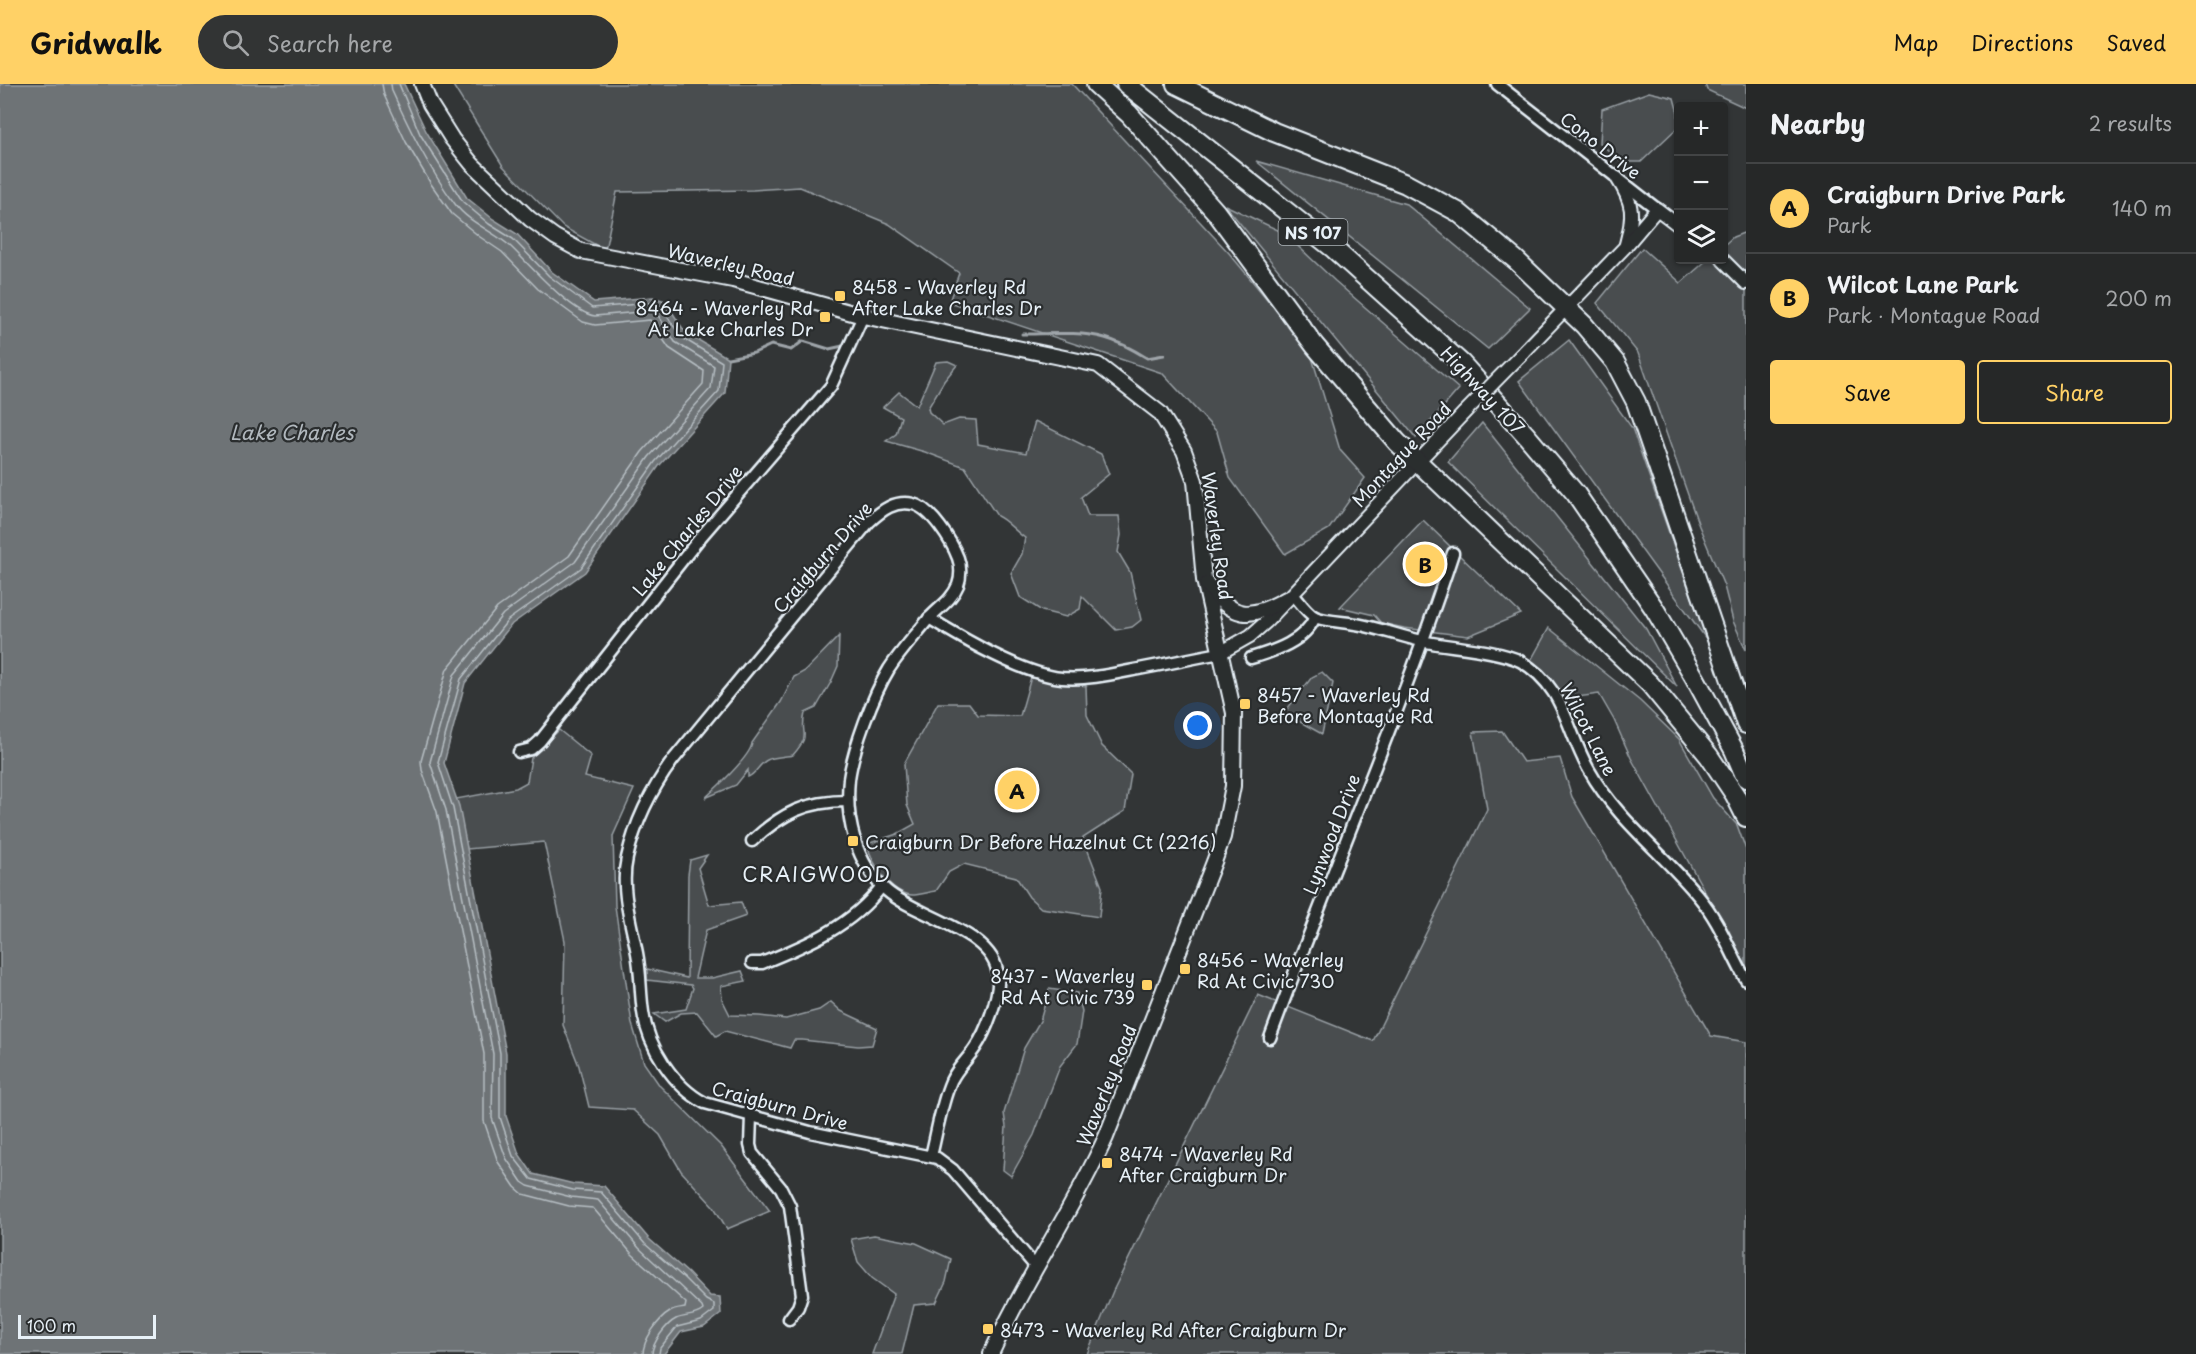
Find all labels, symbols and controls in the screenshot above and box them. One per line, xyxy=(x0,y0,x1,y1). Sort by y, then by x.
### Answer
search box xyxy=(198,15,618,69)
text: Gridwalk xyxy=(30,21,162,64)
icon: search xyxy=(219,26,252,59)
text: Search here xyxy=(267,26,393,59)
text: Map xyxy=(1893,26,1938,58)
text: Directions xyxy=(1971,26,2073,58)
text: Saved xyxy=(2106,26,2166,58)
map controls xyxy=(1674,102,1728,264)
button: + xyxy=(1674,102,1728,156)
text: Nearby xyxy=(1770,104,1865,143)
street label: Cono Drive xyxy=(1555,105,1647,185)
text: 2 results xyxy=(2089,108,2172,138)
button: − xyxy=(1674,156,1728,210)
text: Craigburn Drive Park xyxy=(1827,177,2066,210)
text: A xyxy=(1782,193,1797,223)
text: 140 m xyxy=(2112,193,2172,223)
button: layers xyxy=(1674,210,1728,264)
text: Park xyxy=(1827,210,1872,240)
road number: NS 107 xyxy=(1278,219,1348,245)
street label: Waverley Road xyxy=(665,236,797,292)
text: Wilcot Lane Park xyxy=(1827,267,2019,300)
place label: 8458 - Waverley Rd After Lake Charles Dr xyxy=(852,273,1042,321)
text: B xyxy=(1783,283,1796,313)
text: 200 m xyxy=(2105,283,2172,313)
marker: 8458 - Waverley Rd After Lake Charles Dr xyxy=(833,289,847,303)
place label: 8464 - Waverley Rd At Lake Charles Dr xyxy=(636,294,814,342)
text: Park · Montague Road xyxy=(1827,300,2040,330)
marker: 8464 - Waverley Rd At Lake Charles Dr xyxy=(818,310,832,324)
street label: Highway 107 xyxy=(1435,340,1531,440)
button: Save xyxy=(1770,360,1965,424)
button: Share xyxy=(1977,360,2172,424)
street label: Montague Road xyxy=(1345,395,1457,513)
water label: Lake Charles xyxy=(230,417,356,447)
street label: Lake Charles Drive xyxy=(626,459,748,601)
street label: Waverley Road xyxy=(1196,470,1240,602)
street label: Craigburn Drive xyxy=(766,495,878,619)
pin: B xyxy=(1406,542,1444,586)
street label: Wilcot Lane xyxy=(1554,677,1624,781)
place label: 8457 - Waverley Rd Before Montague Rd xyxy=(1257,681,1433,729)
marker: 8457 - Waverley Rd Before Montague Rd xyxy=(1238,697,1252,711)
your location xyxy=(1183,711,1212,740)
pin: A xyxy=(998,768,1036,812)
street label: Lynwood Drive xyxy=(1296,770,1366,898)
place label: Craigburn Dr Before Hazelnut Ct (2216) xyxy=(865,828,1217,855)
marker: Craigburn Dr Before Hazelnut Ct (2216) xyxy=(846,834,860,848)
district label: CRAIGWOOD xyxy=(742,859,892,889)
place label: 8456 - Waverley Rd At Civic 730 xyxy=(1197,946,1344,994)
place label: 8437 - Waverley Rd At Civic 739 xyxy=(990,962,1135,1010)
marker: 8456 - Waverley Rd At Civic 730 xyxy=(1178,962,1192,976)
marker: 8437 - Waverley Rd At Civic 739 xyxy=(1140,978,1154,992)
street label: Waverley Road xyxy=(1069,1020,1143,1150)
street label: Craigburn Drive xyxy=(709,1074,851,1136)
place label: 8474 - Waverley Rd After Craigburn Dr xyxy=(1119,1140,1293,1188)
marker: 8474 - Waverley Rd After Craigburn Dr xyxy=(1100,1156,1114,1170)
scale bar xyxy=(18,1312,156,1340)
text: 100 m xyxy=(27,1313,76,1337)
place label: 8473 - Waverley Rd After Craigburn Dr xyxy=(1000,1316,1347,1343)
marker: 8473 - Waverley Rd After Craigburn Dr xyxy=(981,1322,995,1336)

